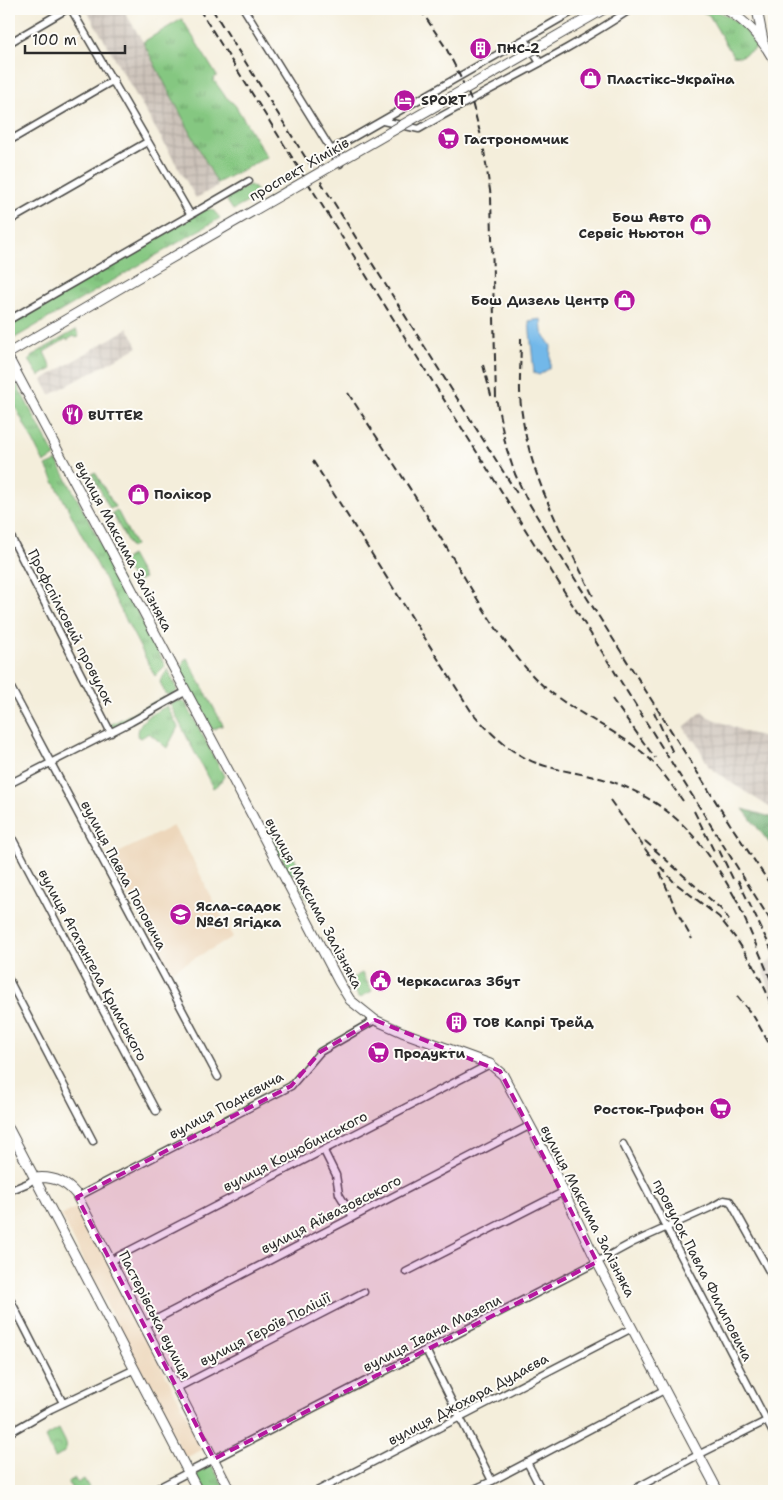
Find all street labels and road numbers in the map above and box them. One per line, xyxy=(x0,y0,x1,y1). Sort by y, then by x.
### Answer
street label: проспект Хіміків xyxy=(246,133,352,205)
street label: вулиця Максима Залізняка xyxy=(71,458,177,635)
street label: Профспілковий провулок xyxy=(24,546,118,708)
street label: вулиця Павла Поповича xyxy=(77,797,171,953)
street label: вулиця Максима Залізняка xyxy=(261,815,367,992)
street label: вулиця Агатангела Кримського xyxy=(35,866,151,1064)
street label: вулиця Поднєвича xyxy=(166,1067,287,1143)
street label: вулиця Коцюбинського xyxy=(220,1107,370,1195)
street label: вулиця Максима Залізняка xyxy=(537,1122,639,1300)
street label: вулиця Айвазовського xyxy=(258,1171,404,1257)
street label: провулок Павла Филиповича xyxy=(649,1176,757,1364)
street label: Пастерівська вулиця xyxy=(115,1248,195,1382)
street label: вулиця Героїв Поліції xyxy=(196,1288,334,1370)
street label: вулиця Івана Мазепи xyxy=(360,1290,504,1376)
street label: вулиця Джохара Дудаєва xyxy=(385,1349,552,1449)

